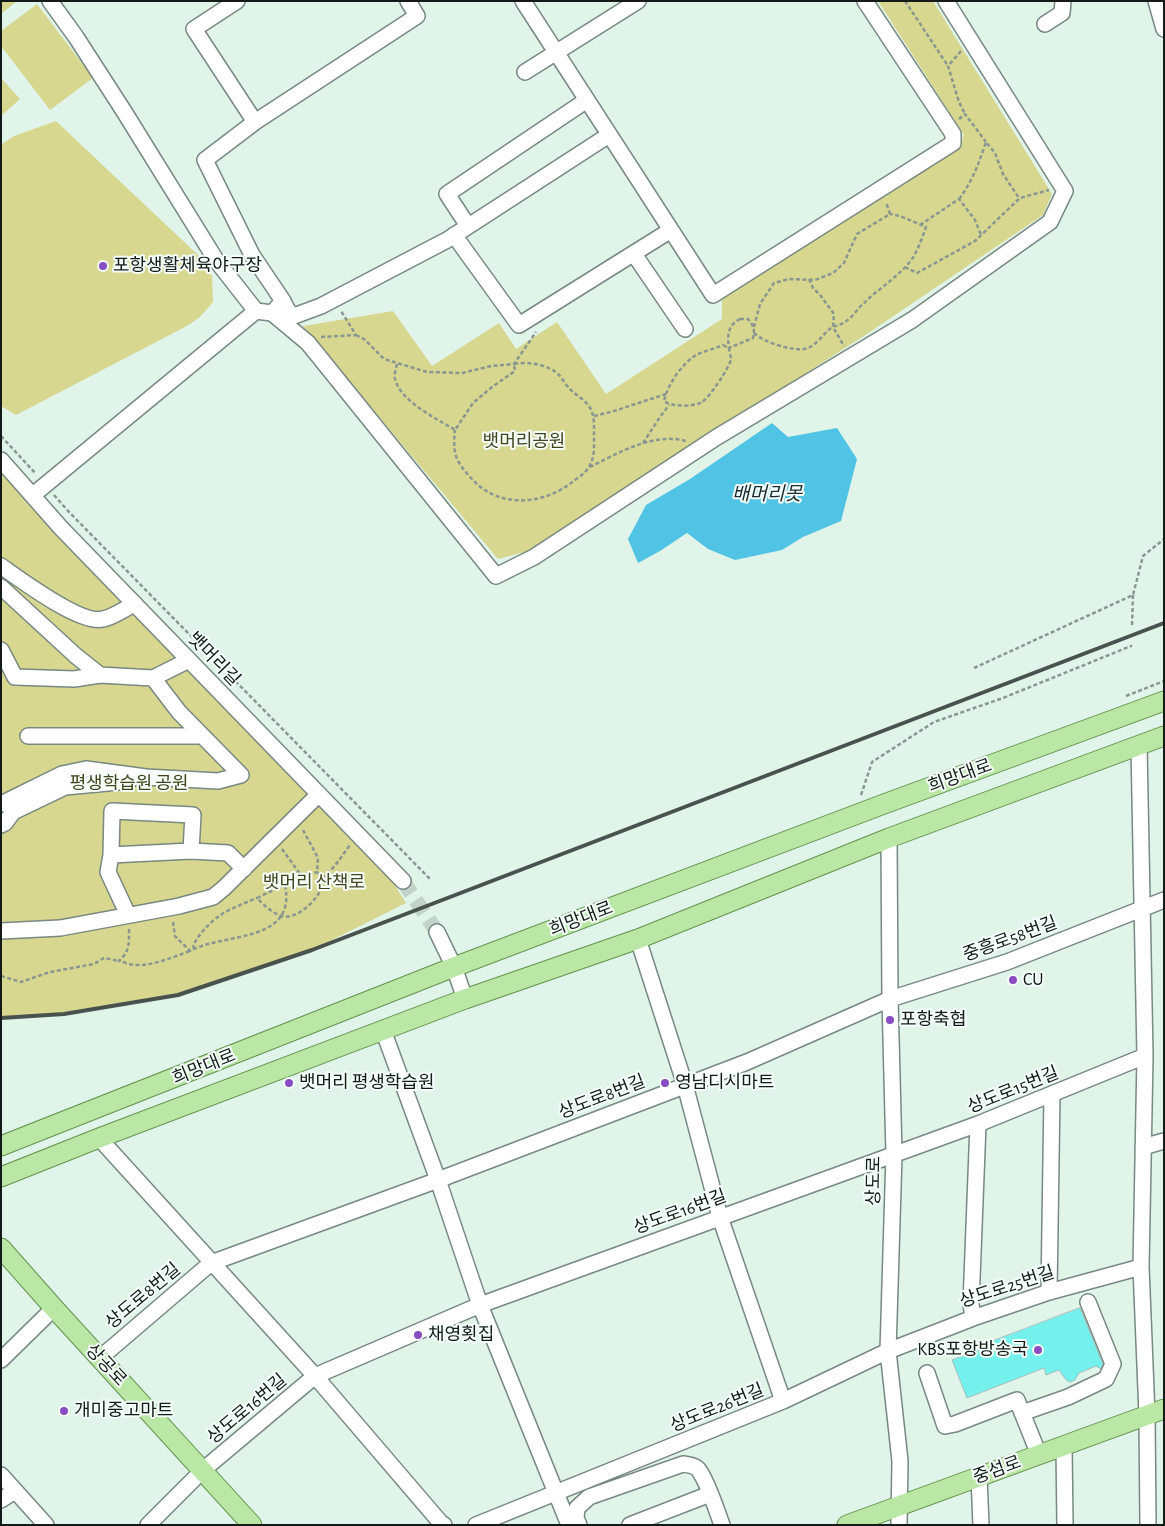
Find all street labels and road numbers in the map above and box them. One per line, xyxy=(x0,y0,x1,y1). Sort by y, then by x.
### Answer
street label: 뱃머리길 xyxy=(183,628,245,690)
street label: 희망대로 xyxy=(925,755,995,797)
street label: 희망대로 xyxy=(546,897,616,941)
street label: 중흥로58번길 xyxy=(960,912,1060,966)
street label: 희망대로 xyxy=(169,1045,239,1089)
street label: 상도로15번길 xyxy=(964,1062,1062,1118)
street label: 상도로8번길 xyxy=(555,1071,649,1123)
street label: 상도로 xyxy=(863,1156,885,1206)
street label: 상도로16번길 xyxy=(631,1185,729,1239)
street label: 상도로8번길 xyxy=(101,1258,185,1334)
street label: 상도로25번길 xyxy=(957,1262,1057,1312)
street label: 상공로 xyxy=(81,1339,131,1391)
street label: 상도로16번길 xyxy=(203,1369,291,1449)
street label: 상도로26번길 xyxy=(667,1379,767,1437)
street label: 중섬로 xyxy=(970,1451,1024,1489)

